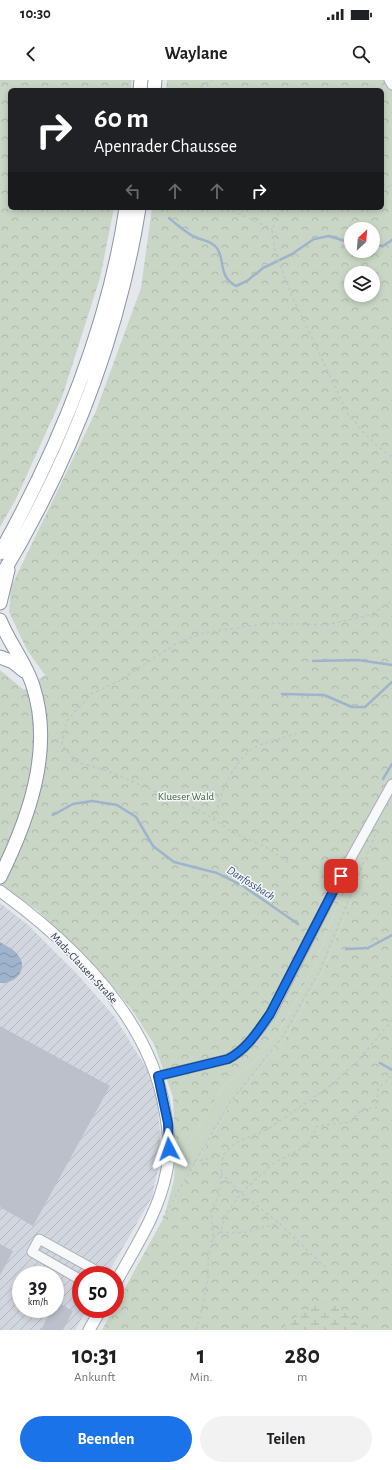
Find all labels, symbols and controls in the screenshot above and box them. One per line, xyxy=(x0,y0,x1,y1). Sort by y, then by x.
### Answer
text: 10:30 xyxy=(20,6,51,21)
icon: back xyxy=(20,43,42,65)
icon: search xyxy=(350,43,372,65)
text: Waylane xyxy=(164,45,228,63)
icon: right xyxy=(28,104,80,156)
text: 60 m xyxy=(94,105,149,133)
text: Apenrader Chaussee xyxy=(94,138,237,156)
icon: left xyxy=(122,180,144,202)
icon: ahead xyxy=(164,180,186,202)
icon: ahead xyxy=(206,180,228,202)
icon: right xyxy=(248,180,270,202)
north arrow xyxy=(344,222,380,258)
map controls xyxy=(344,222,380,302)
button: layers xyxy=(344,266,380,302)
park label: Klueser Wald xyxy=(158,791,215,802)
pin xyxy=(324,859,358,893)
water label: Danfossbach xyxy=(225,864,277,902)
icon: arrive xyxy=(330,865,352,887)
street label: Mads-Clausen-Straße xyxy=(48,930,120,1006)
position arrow xyxy=(148,1128,190,1170)
speed limit sign: 50 xyxy=(72,1266,124,1318)
text: 39 xyxy=(29,1277,47,1297)
text: km/h xyxy=(28,1297,48,1307)
text: 10:31 xyxy=(72,1344,118,1368)
text: 1 xyxy=(197,1344,205,1368)
text: 280 xyxy=(284,1344,320,1368)
text: Ankunft xyxy=(74,1371,115,1384)
text: Min. xyxy=(189,1371,213,1384)
text: m xyxy=(297,1371,307,1384)
button: Beenden xyxy=(20,1416,192,1462)
button: Teilen xyxy=(200,1416,372,1462)

